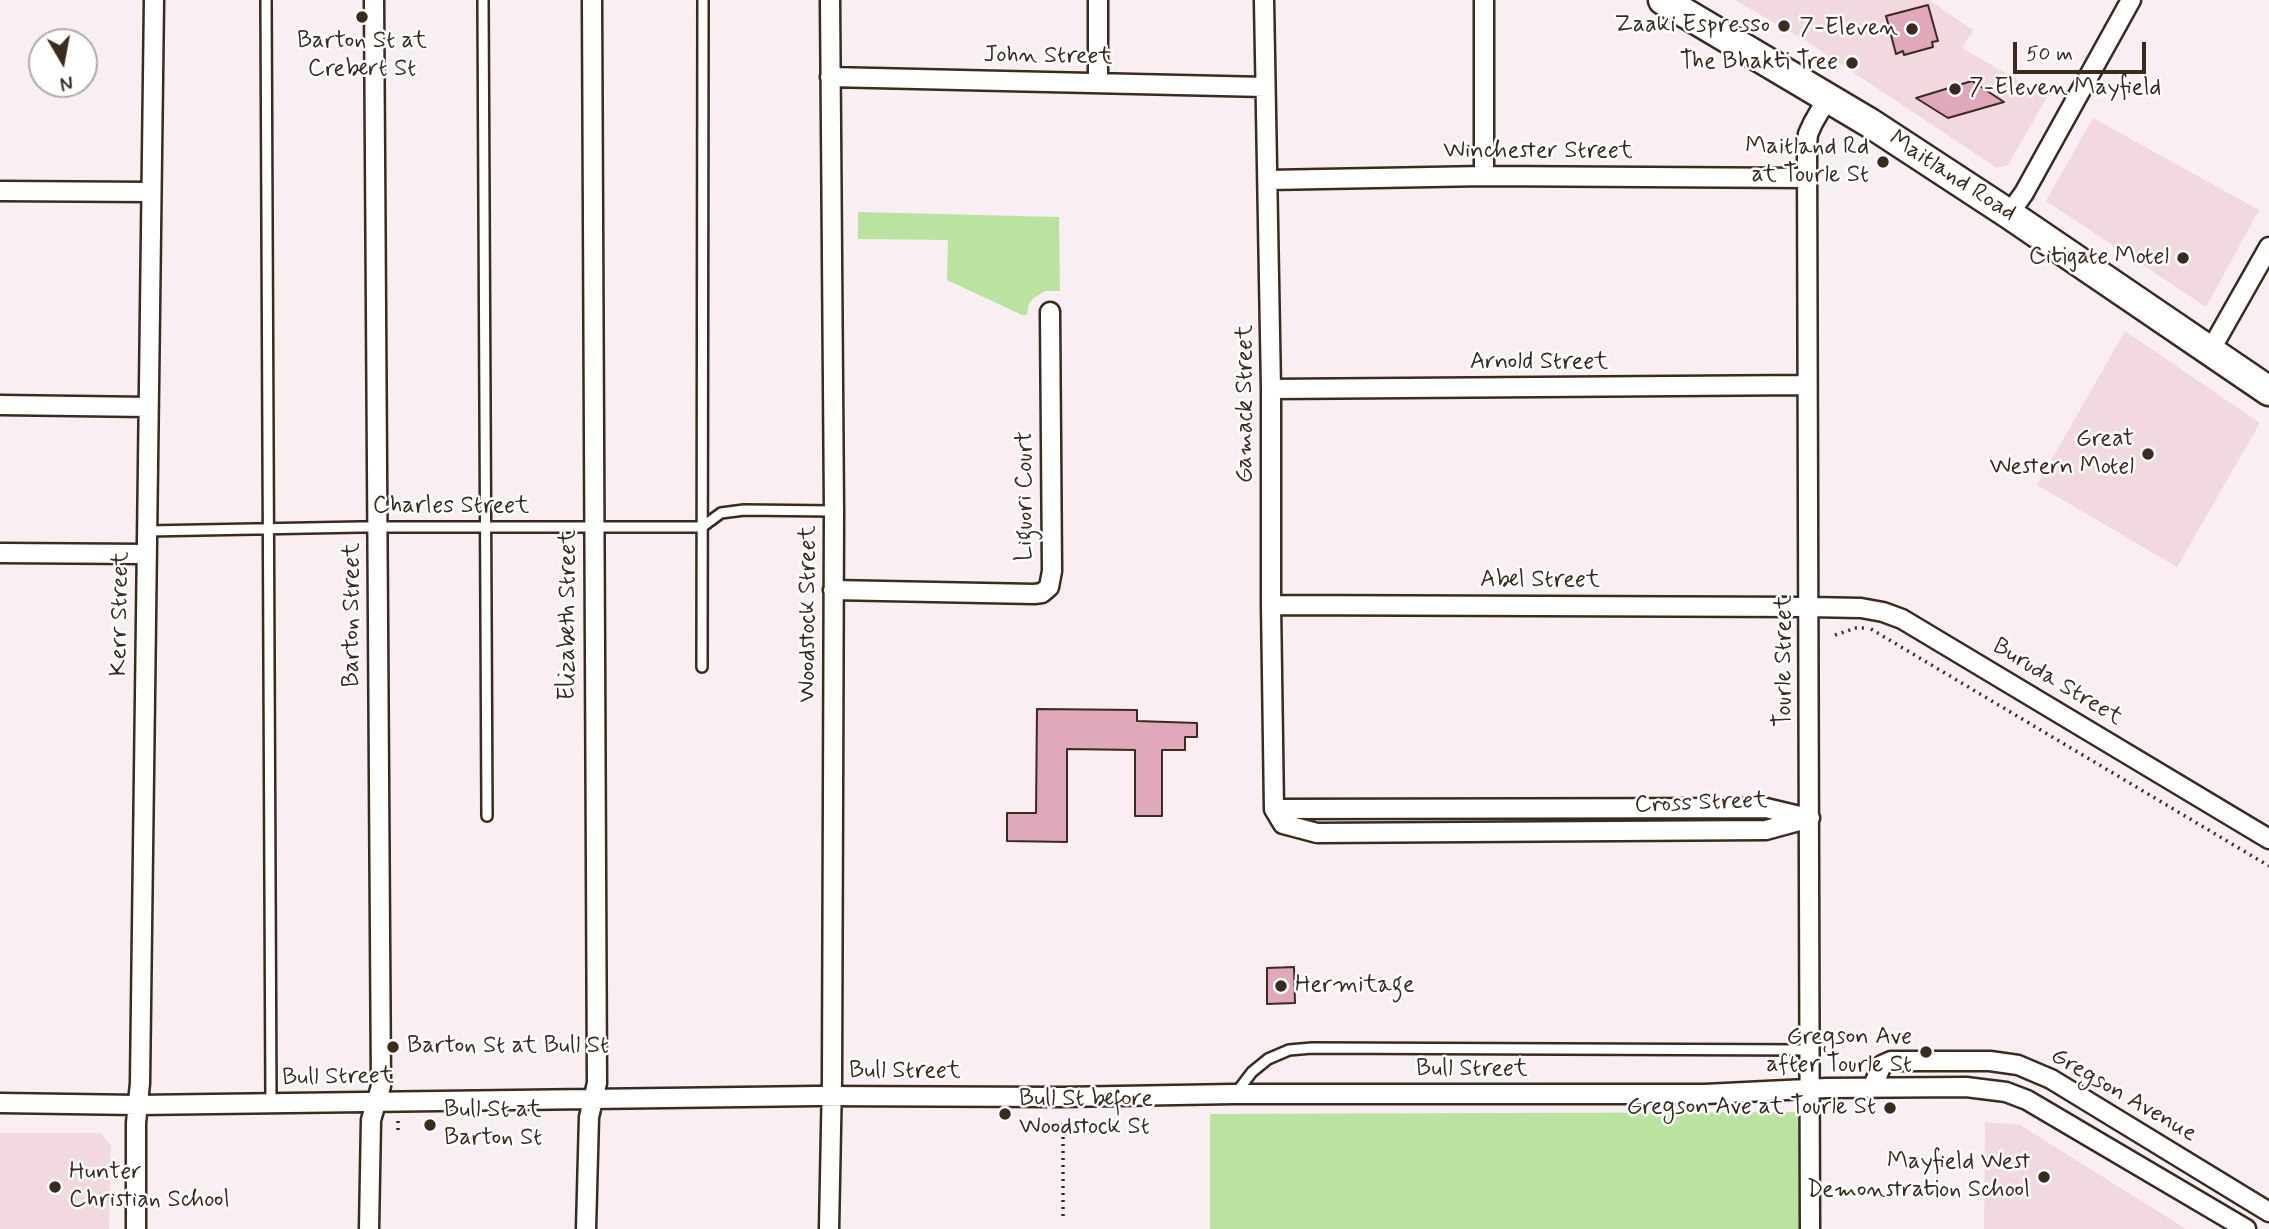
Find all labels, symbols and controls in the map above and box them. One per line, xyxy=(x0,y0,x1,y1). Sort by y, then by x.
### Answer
marker: Barton St at Crebert St xyxy=(354,9,370,25)
place label: Zaaki Espresso xyxy=(1615,12,1770,40)
place label: 7-Eleven xyxy=(1799,15,1898,43)
marker: Zaaki Espresso xyxy=(1776,18,1792,34)
marker: 7-Eleven xyxy=(1904,21,1920,37)
north arrow xyxy=(28,28,98,98)
place label: Barton St at Crebert St xyxy=(297,28,427,84)
scale bar xyxy=(2017,28,2150,72)
text: 50 m xyxy=(2026,40,2073,68)
street label: John Street xyxy=(983,41,1113,73)
place label: The Bhakti Tree xyxy=(1679,49,1838,77)
marker: The Bhakti Tree xyxy=(1844,55,1860,71)
text: N xyxy=(58,69,75,96)
place label: 7-Eleven Mayfield xyxy=(1969,75,2161,103)
marker: 7-Eleven Mayfield xyxy=(1947,81,1963,97)
street label: Maitland Road xyxy=(1883,125,2021,229)
place label: Maitland Rd at Tourle St xyxy=(1745,134,1869,190)
street label: Winchester Street xyxy=(1443,138,1633,166)
marker: Maitland Rd at Tourle St xyxy=(1875,154,1891,170)
place label: Citigate Motel xyxy=(2029,244,2169,272)
marker: Citigate Motel xyxy=(2175,250,2191,266)
street label: Gamack Street xyxy=(1232,325,1260,483)
street label: Arnold Street xyxy=(1470,349,1608,377)
place label: Great Western Motel xyxy=(1989,426,2134,482)
street label: Liguori Court xyxy=(1012,431,1040,561)
marker: Great Western Motel xyxy=(2140,446,2156,462)
street label: Charles Street xyxy=(373,493,529,521)
street label: Woodstock Street xyxy=(795,525,823,703)
street label: Elizabeth Street xyxy=(555,530,583,700)
street label: Barton Street xyxy=(339,543,367,687)
street label: Kerr Street xyxy=(106,551,136,677)
street label: Abel Street xyxy=(1480,567,1600,595)
street label: Tourle Street xyxy=(1771,595,1799,727)
street label: Buruda Street xyxy=(1987,633,2127,733)
street label: Cross Street xyxy=(1634,787,1768,821)
place label: Hermitage xyxy=(1295,972,1415,1000)
marker: Hermitage xyxy=(1273,978,1289,994)
place label: Gregson Ave after Tourle St xyxy=(1766,1024,1912,1080)
place label: Barton St at Bull St xyxy=(407,1033,609,1061)
marker: Barton St at Bull St xyxy=(385,1039,401,1055)
street label: Gregson Avenue xyxy=(2045,1043,2201,1149)
marker: Gregson Ave after Tourle St xyxy=(1918,1044,1934,1060)
street label: Bull Street xyxy=(1416,1056,1528,1084)
street label: Bull Street xyxy=(849,1058,961,1086)
street label: Bull Street xyxy=(282,1063,394,1093)
place label: Bull St before Woodstock St xyxy=(1019,1086,1153,1142)
place label: Gregson Ave at Tourle St xyxy=(1626,1094,1876,1122)
place label: Bull St at Barton St xyxy=(444,1097,542,1153)
marker: Gregson Ave at Tourle St xyxy=(1882,1100,1898,1116)
marker: Bull St before Woodstock St xyxy=(997,1106,1013,1122)
marker: Bull St at Barton St xyxy=(422,1117,438,1133)
place label: Mayfield West Demonstration School xyxy=(1807,1149,2030,1205)
place label: Hunter Christian School xyxy=(69,1159,230,1215)
marker: Mayfield West Demonstration School xyxy=(2036,1169,2052,1185)
marker: Hunter Christian School xyxy=(47,1179,63,1195)

